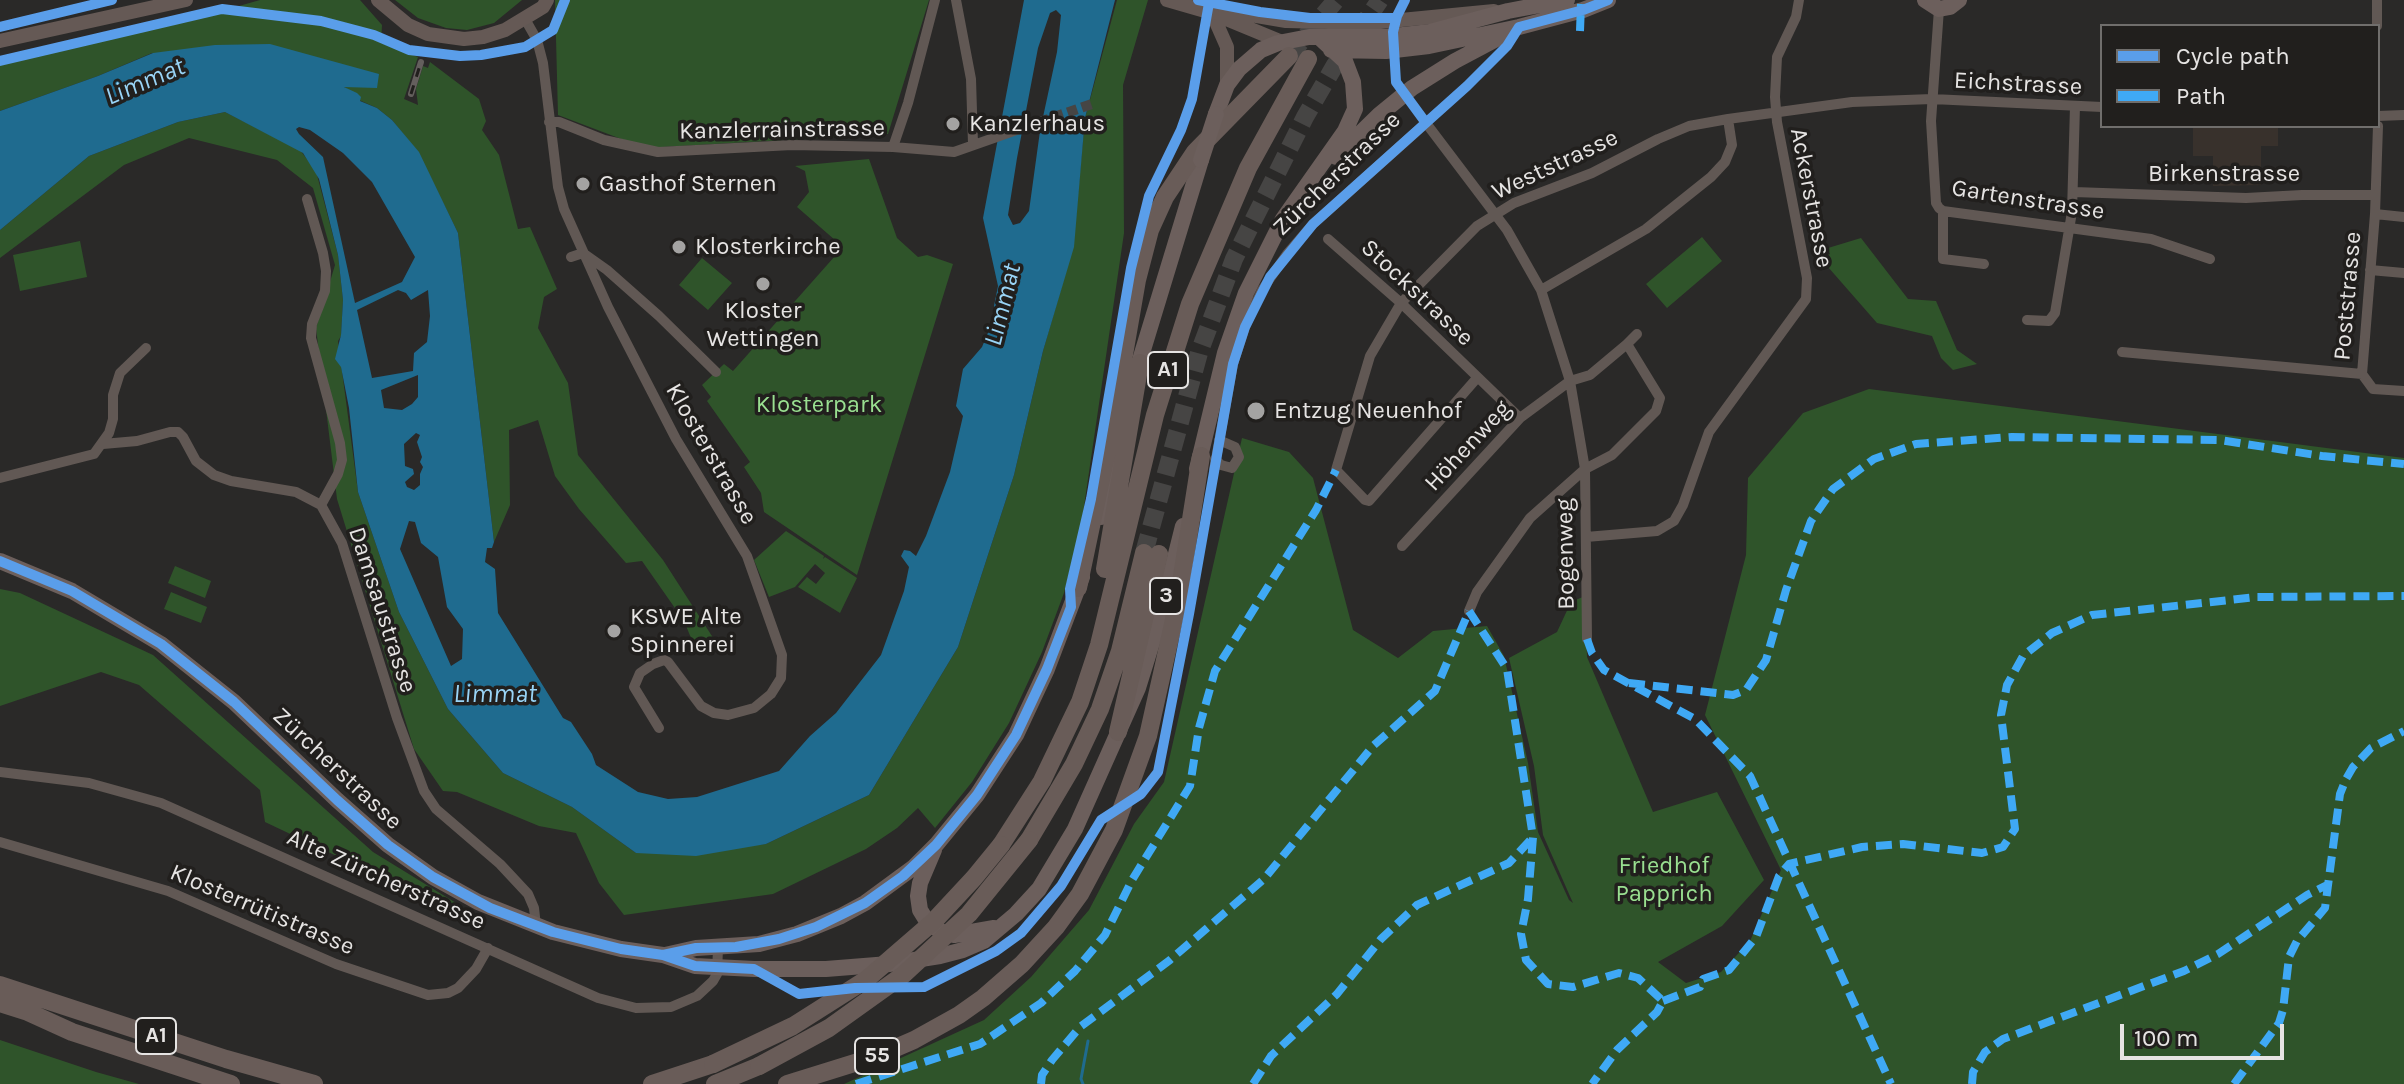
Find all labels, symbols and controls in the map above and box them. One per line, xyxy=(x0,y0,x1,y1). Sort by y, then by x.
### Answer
legend xyxy=(2100,24,2380,128)
text: Cycle path xyxy=(2176,42,2290,70)
water label: Limmat xyxy=(100,51,190,113)
street label: Eichstrasse xyxy=(1953,66,2083,102)
text: Path xyxy=(2176,82,2226,110)
street label: Zürcherstrasse xyxy=(1267,106,1407,242)
place label: Kanzlerhaus xyxy=(969,110,1105,138)
street label: Kanzlerrainstrasse xyxy=(679,114,885,146)
marker: Kanzlerhaus xyxy=(944,115,962,133)
street label: Weststrasse xyxy=(1487,123,1623,207)
street label: Ackerstrasse xyxy=(1783,126,1839,270)
street label: Birkenstrasse xyxy=(2148,160,2300,188)
place label: Gasthof Sternen xyxy=(599,170,777,198)
street label: Gartenstrasse xyxy=(1950,174,2106,226)
marker: Gasthof Sternen xyxy=(574,175,592,193)
street label: Poststrasse xyxy=(2328,230,2368,362)
place label: Klosterkirche xyxy=(695,233,841,261)
street label: Stockstrasse xyxy=(1355,233,1479,353)
marker: Klosterkirche xyxy=(670,238,688,256)
water label: Limmat xyxy=(978,261,1028,349)
marker: Kloster Wettingen xyxy=(754,275,772,293)
place label: Kloster Wettingen xyxy=(706,297,820,353)
road number: A1 xyxy=(1148,352,1188,388)
street label: Klosterstrasse xyxy=(659,378,763,530)
park label: Klosterpark xyxy=(756,391,882,419)
street label: Höhenweg xyxy=(1419,395,1517,497)
place label: Entzug Neuenhof xyxy=(1274,397,1462,425)
marker: Entzug Neuenhof xyxy=(1245,400,1267,422)
street label: Bogenweg xyxy=(1551,498,1581,610)
street label: Damsaustrasse xyxy=(342,523,422,697)
road number: 3 xyxy=(1150,578,1182,614)
place label: KSWE Alte Spinnerei xyxy=(630,603,742,659)
marker: KSWE Alte Spinnerei xyxy=(605,622,623,640)
water label: Limmat xyxy=(453,679,537,711)
street label: Zürcherstrasse xyxy=(266,702,408,836)
street label: Alte Zürcherstrasse xyxy=(282,823,490,937)
park label: Friedhof Papprich xyxy=(1615,852,1713,908)
street label: Klosterrütistrasse xyxy=(165,858,359,962)
scale bar xyxy=(2124,1008,2288,1058)
road number: A1 xyxy=(136,1018,176,1054)
text: 100 m xyxy=(2134,1024,2199,1052)
road number: 55 xyxy=(855,1038,899,1074)

